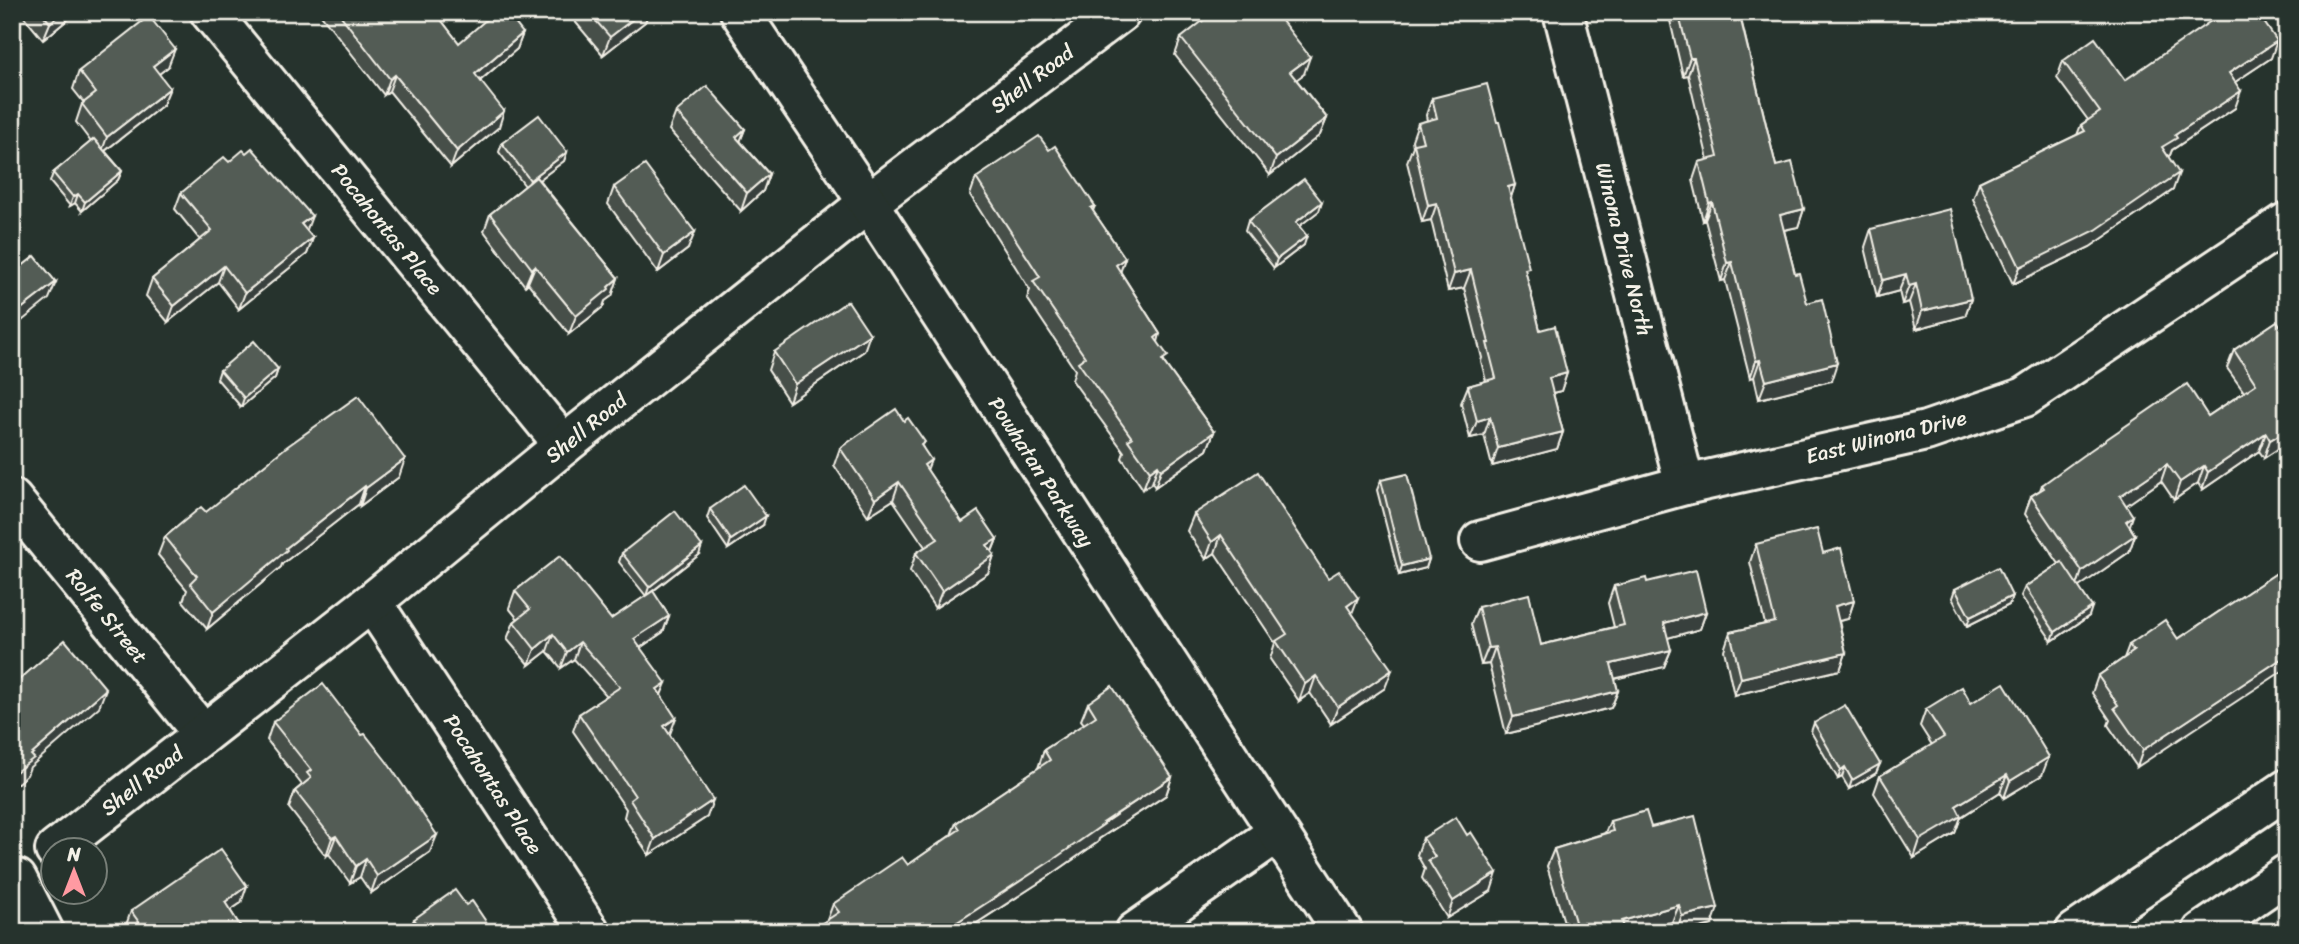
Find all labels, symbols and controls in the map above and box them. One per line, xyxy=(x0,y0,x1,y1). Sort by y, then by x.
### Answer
street label: Shell Road xyxy=(982,33,1084,123)
street label: Pocahontas Place xyxy=(321,154,453,304)
street label: Winona Drive North xyxy=(1584,158,1664,340)
street label: Shell Road xyxy=(536,381,637,473)
street label: Powhatan Parkway xyxy=(978,389,1104,556)
street label: East Winona Drive xyxy=(1802,399,1970,475)
street label: Rolfe Street xyxy=(56,559,158,673)
street label: Pocahontas Place xyxy=(433,706,553,862)
street label: Shell Road xyxy=(92,735,194,826)
north arrow xyxy=(38,836,108,906)
text: N xyxy=(66,838,81,871)

